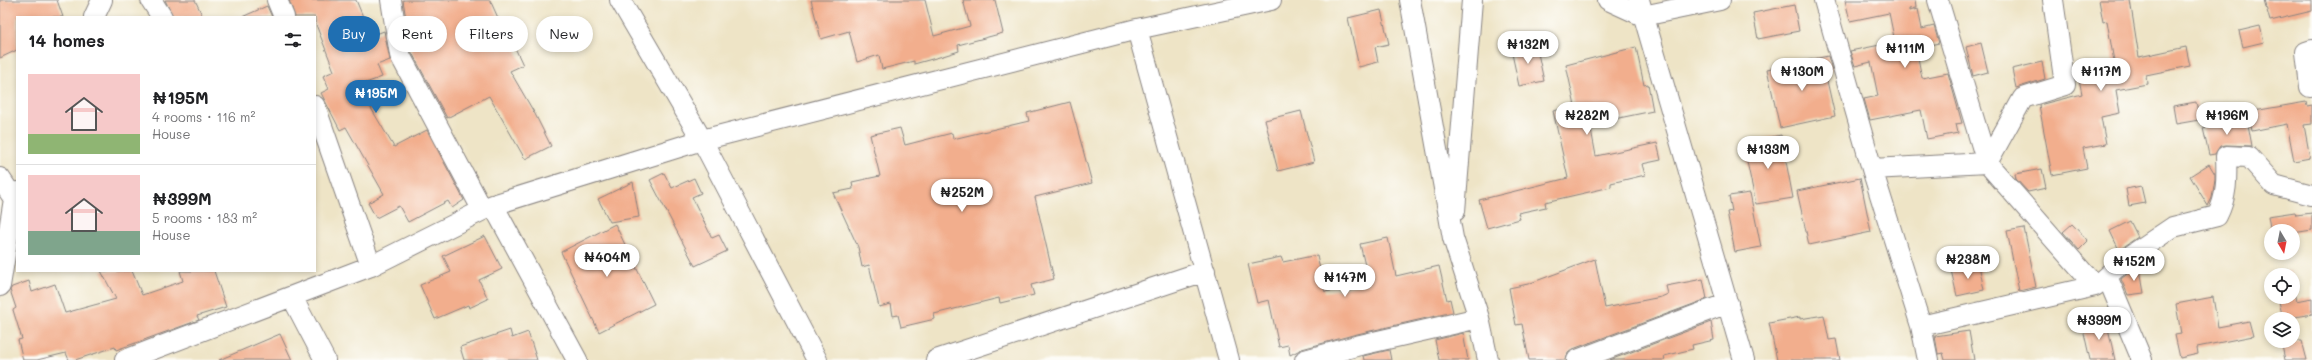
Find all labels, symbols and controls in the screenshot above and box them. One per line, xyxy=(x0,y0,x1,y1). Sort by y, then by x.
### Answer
chip: Buy xyxy=(328,16,380,52)
chip: Rent xyxy=(388,16,447,52)
chip: Filters xyxy=(455,16,528,52)
chip: New xyxy=(536,16,593,52)
text: 14 homes xyxy=(28,29,105,51)
icon: filters xyxy=(282,29,304,51)
pin: ₦132M xyxy=(1500,31,1556,65)
text: ₦132M xyxy=(1506,35,1550,52)
pin: ₦111M xyxy=(1877,35,1933,69)
text: ₦111M xyxy=(1885,39,1925,56)
pin: ₦130M xyxy=(1774,58,1830,92)
pin: ₦117M xyxy=(2073,58,2129,92)
text: ₦130M xyxy=(1780,62,1824,79)
text: ₦117M xyxy=(2081,62,2121,79)
pin: ₦195M xyxy=(348,80,404,114)
text: ₦195M xyxy=(354,84,398,101)
text: ₦195M xyxy=(152,86,209,108)
icon: home xyxy=(60,90,108,138)
pin: ₦282M xyxy=(1559,102,1615,136)
pin: ₦196M xyxy=(2199,102,2255,136)
text: ₦282M xyxy=(1565,106,1609,123)
text: ₦196M xyxy=(2205,106,2249,123)
text: 4 rooms · 116 m² xyxy=(152,108,255,125)
text: House xyxy=(152,125,190,142)
pin: ₦133M xyxy=(1740,136,1796,170)
text: ₦133M xyxy=(1746,140,1790,157)
pin: ₦252M xyxy=(934,179,990,213)
text: ₦252M xyxy=(940,183,984,200)
text: ₦399M xyxy=(152,187,212,209)
icon: home xyxy=(60,191,108,239)
text: 5 rooms · 183 m² xyxy=(152,209,257,226)
north arrow xyxy=(2264,224,2300,260)
map controls xyxy=(2264,224,2300,348)
text: House xyxy=(152,226,190,243)
pin: ₦404M xyxy=(579,244,635,278)
pin: ₦238M xyxy=(1940,246,1996,280)
text: ₦404M xyxy=(583,248,631,265)
pin: ₦152M xyxy=(2106,248,2162,282)
text: ₦238M xyxy=(1945,250,1991,267)
text: ₦152M xyxy=(2113,252,2155,269)
pin: ₦147M xyxy=(1317,264,1373,298)
text: ₦147M xyxy=(1323,268,1367,285)
button: locate xyxy=(2264,268,2300,304)
pin: ₦399M xyxy=(2071,307,2127,341)
text: ₦399M xyxy=(2076,311,2122,328)
button: layers xyxy=(2264,312,2300,348)

